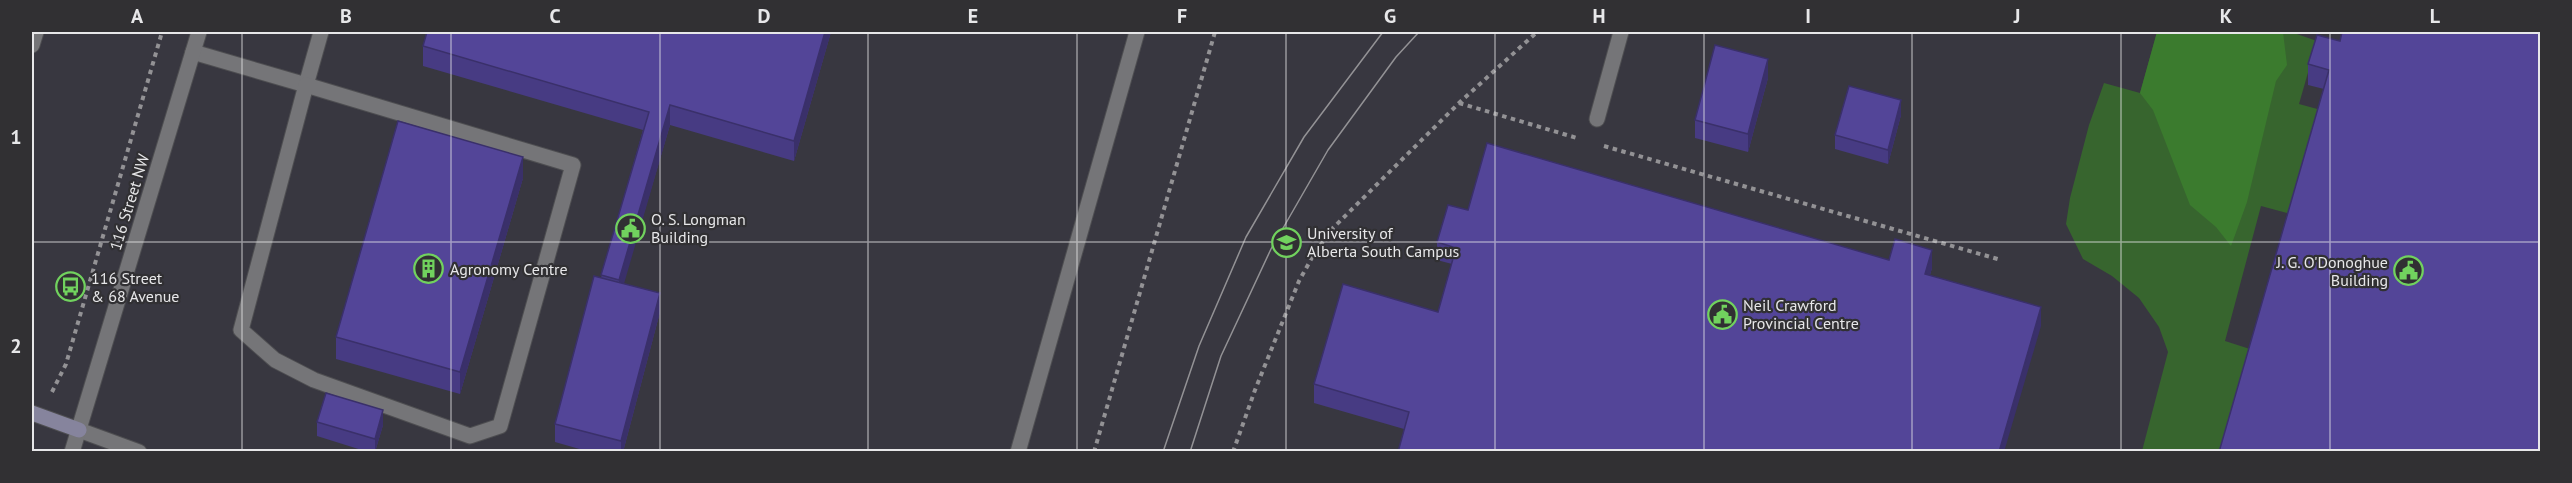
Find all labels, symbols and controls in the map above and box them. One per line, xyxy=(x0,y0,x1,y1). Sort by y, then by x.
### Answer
text: A xyxy=(131,3,144,29)
text: B xyxy=(340,3,352,29)
text: C xyxy=(549,3,561,29)
text: D xyxy=(758,3,771,29)
text: E xyxy=(968,3,978,29)
text: F xyxy=(1177,3,1187,29)
text: G xyxy=(1384,3,1396,29)
text: H xyxy=(1592,3,1606,29)
text: I xyxy=(1805,3,1811,29)
text: J xyxy=(2013,3,2020,29)
text: K xyxy=(2220,3,2233,29)
text: L xyxy=(2430,3,2441,29)
text: 1 xyxy=(10,124,22,150)
street label: 116 Street NW xyxy=(105,151,153,253)
place label: O. S. Longman Building xyxy=(651,209,746,247)
public building icon: O. S. Longman Building xyxy=(614,212,646,244)
place label: University of Alberta South Campus xyxy=(1307,223,1460,261)
school or university icon: University of Alberta South Campus xyxy=(1270,226,1302,258)
place label: J. G. O'Donoghue Building xyxy=(2275,252,2388,290)
building icon: Agronomy Centre xyxy=(413,253,445,285)
public building icon: J. G. O'Donoghue Building xyxy=(2393,255,2425,287)
place label: Agronomy Centre xyxy=(450,259,568,279)
place label: 116 Street & 68 Avenue xyxy=(91,268,179,306)
bus stop icon: 116 Street & 68 Avenue xyxy=(54,271,86,303)
place label: Neil Crawford Provincial Centre xyxy=(1743,295,1859,333)
public building icon: Neil Crawford Provincial Centre xyxy=(1706,298,1738,330)
text: 2 xyxy=(10,333,22,359)

